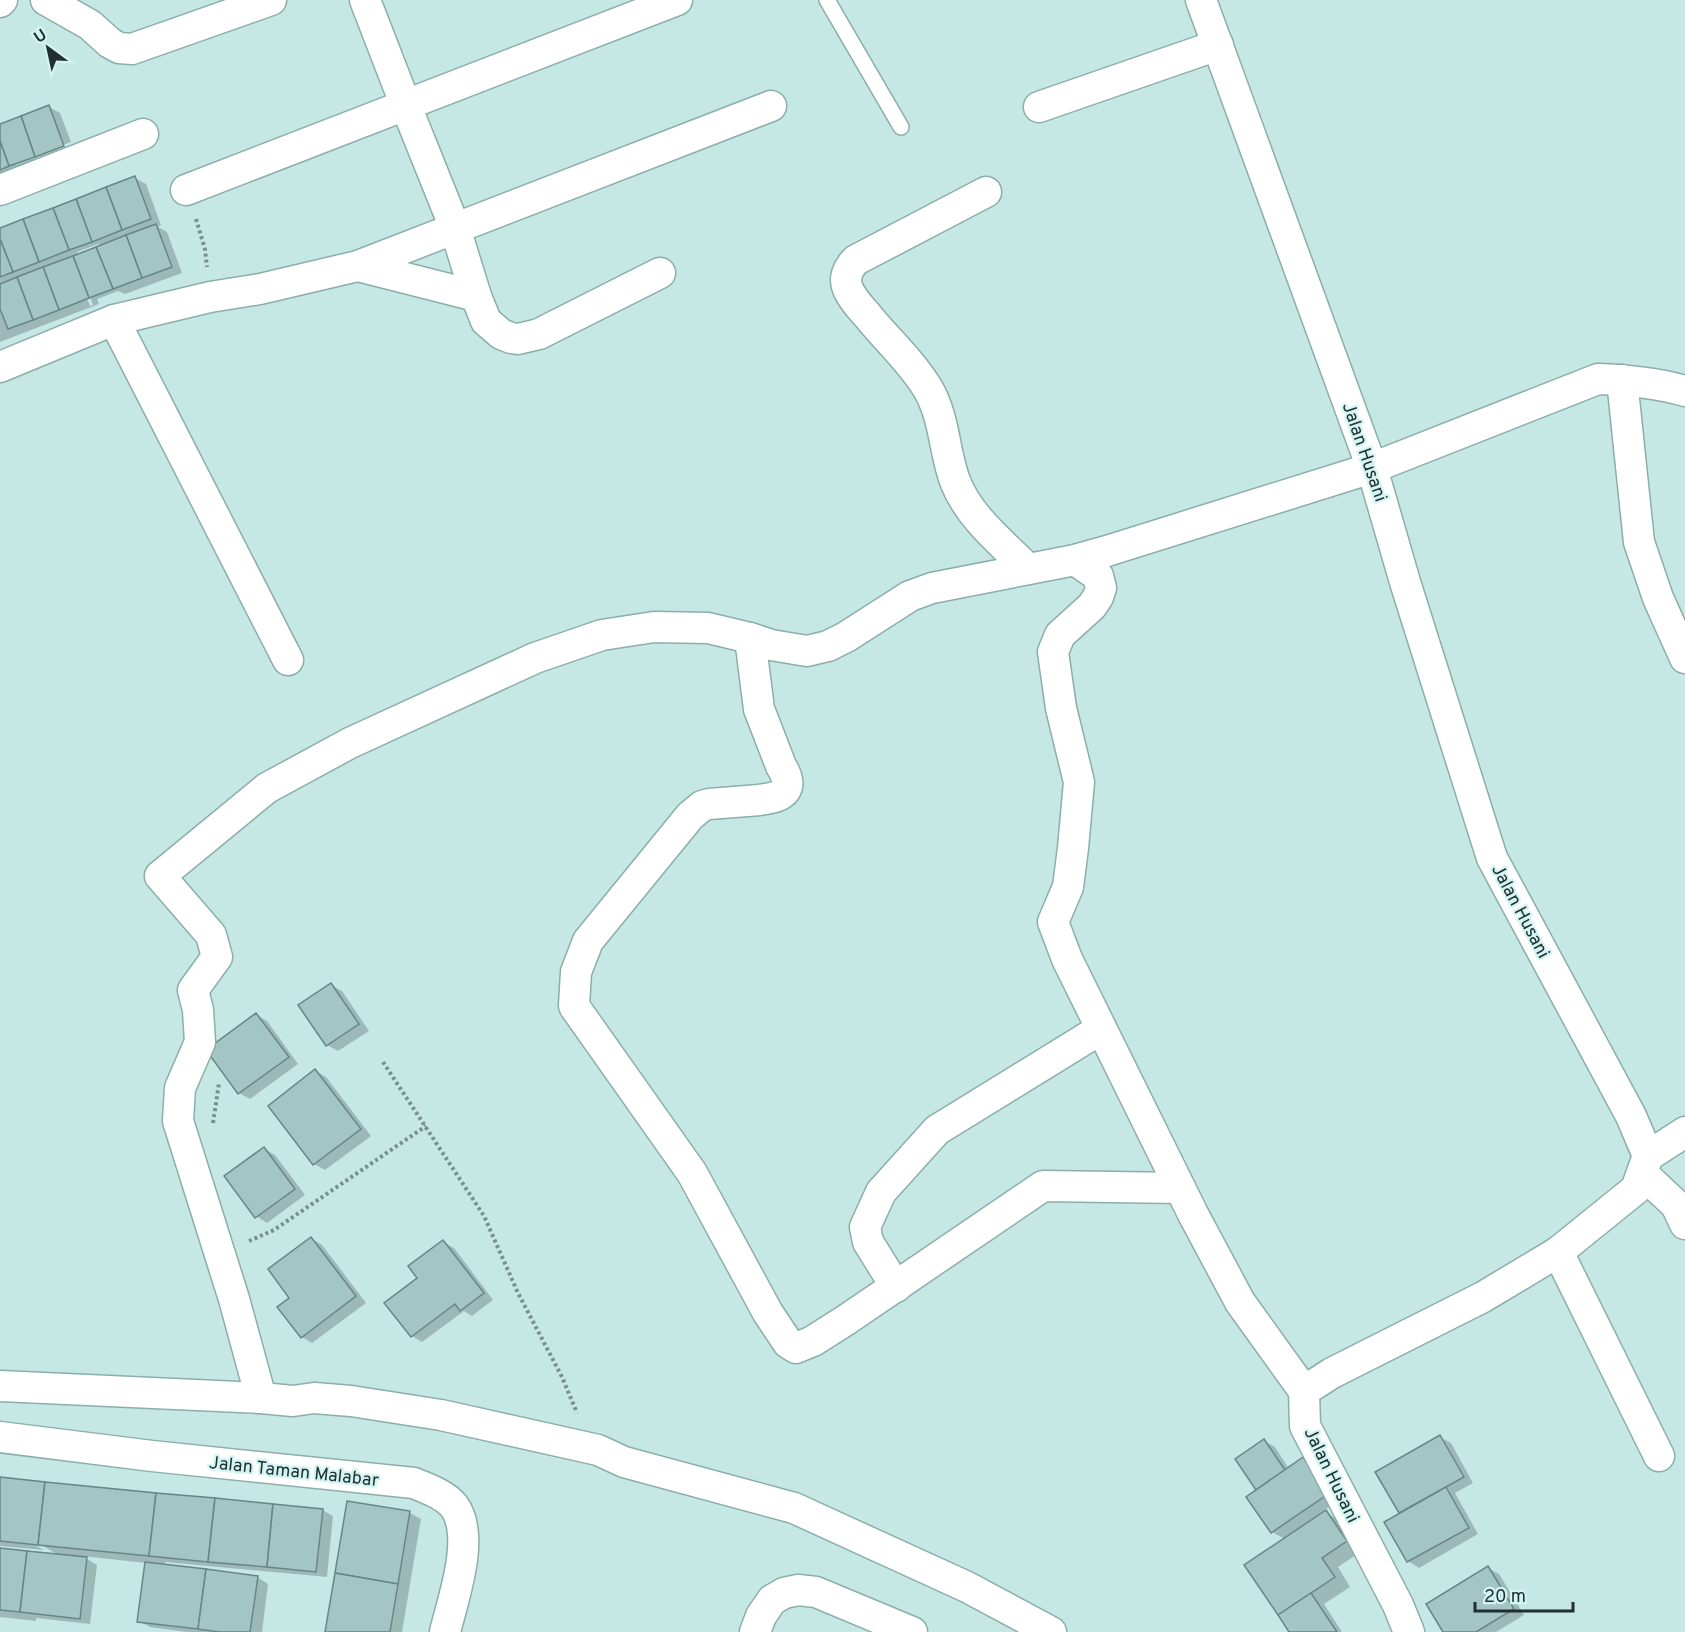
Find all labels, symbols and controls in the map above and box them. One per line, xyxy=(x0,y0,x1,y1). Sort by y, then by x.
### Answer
north arrow xyxy=(18,18,78,78)
text: U xyxy=(31,26,51,49)
street label: Jalan Husani xyxy=(1336,400,1391,505)
street label: Jalan Husani xyxy=(1485,861,1554,963)
street label: Jalan Husani xyxy=(1298,1424,1364,1527)
street label: Jalan Taman Malabar xyxy=(208,1452,380,1493)
scale bar xyxy=(1475,1575,1572,1613)
text: 20 m xyxy=(1484,1586,1526,1609)

